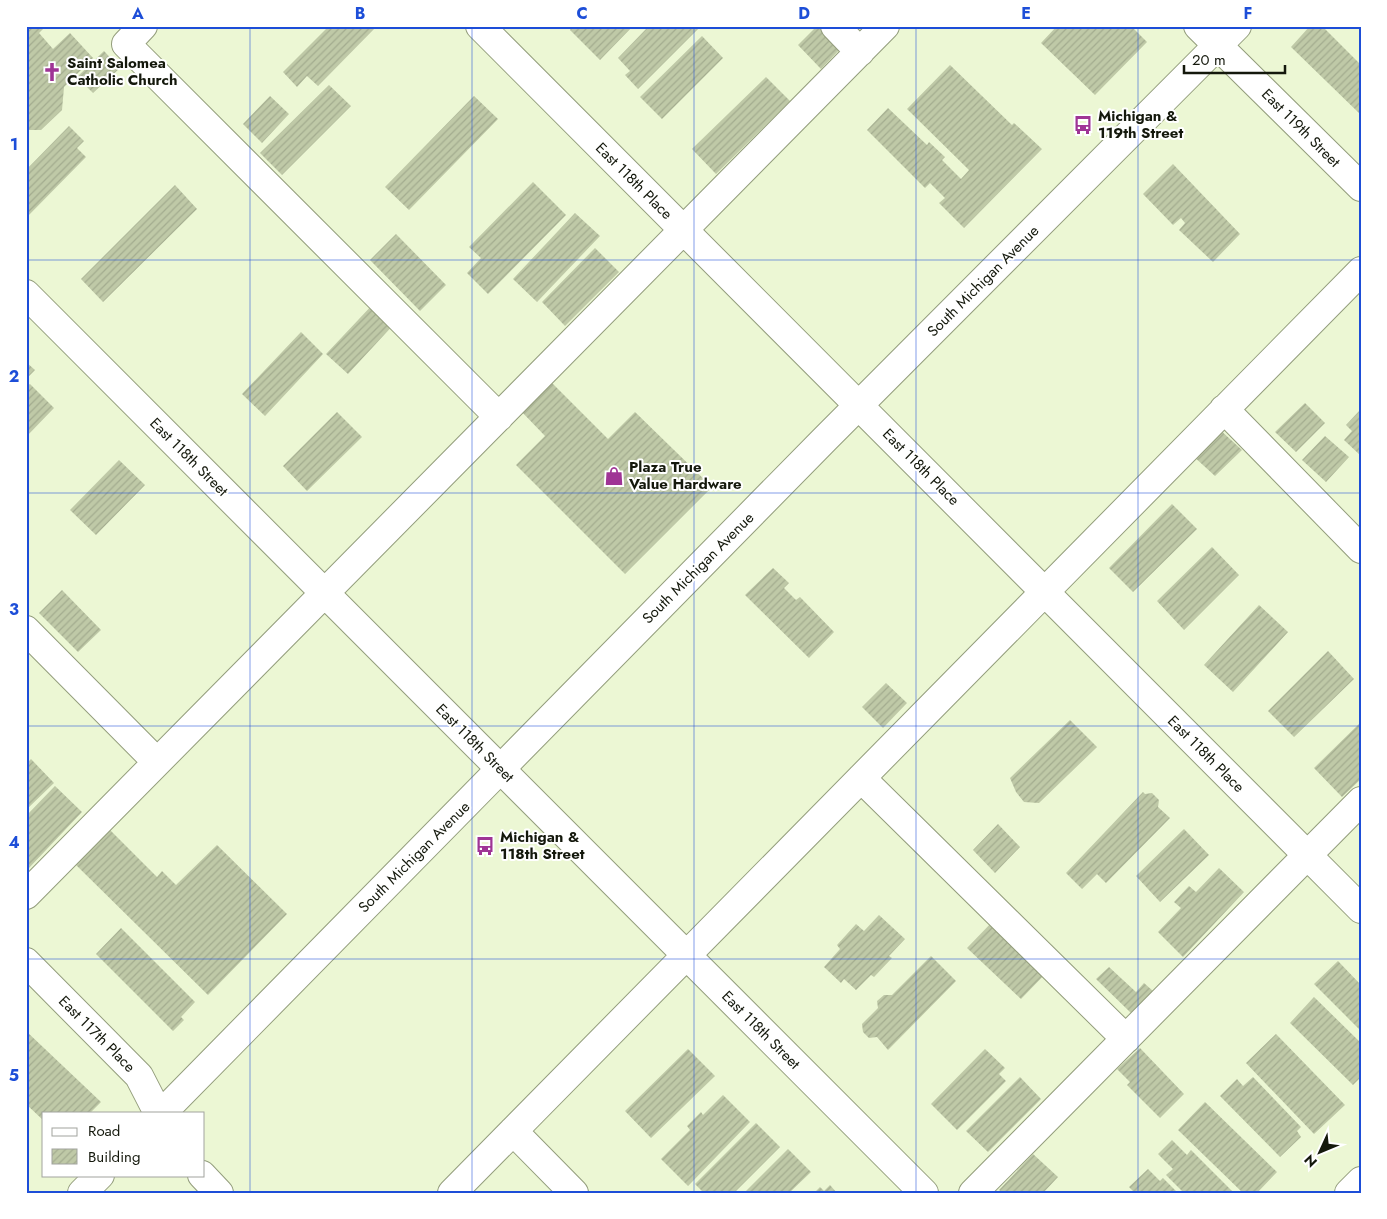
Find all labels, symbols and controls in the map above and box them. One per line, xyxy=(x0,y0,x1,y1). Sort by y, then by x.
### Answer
text: A xyxy=(131,2,144,25)
text: B xyxy=(355,2,365,25)
text: C xyxy=(576,2,588,25)
text: D xyxy=(798,2,810,25)
text: E xyxy=(1021,2,1031,25)
text: F xyxy=(1244,2,1252,25)
scale bar xyxy=(1184,42,1286,74)
text: 20 m xyxy=(1192,49,1226,71)
place label: Saint Salomea Catholic Church xyxy=(67,52,177,91)
church icon: Saint Salomea Catholic Church xyxy=(41,61,63,83)
street label: East 119th Street xyxy=(1257,84,1346,173)
place label: Michigan & 119th Street xyxy=(1098,105,1183,144)
bus stop icon: Michigan & 119th Street xyxy=(1072,114,1094,136)
text: 1 xyxy=(10,133,18,156)
street label: East 118th Place xyxy=(590,137,678,225)
street label: South Michigan Avenue xyxy=(922,220,1044,342)
text: 2 xyxy=(9,365,19,388)
street label: East 118th Street xyxy=(145,413,233,501)
street label: East 118th Place xyxy=(877,423,965,511)
place label: Plaza True Value Hardware xyxy=(628,456,742,495)
shop icon: Plaza True Value Hardware xyxy=(603,465,625,487)
street label: South Michigan Avenue xyxy=(637,507,759,629)
text: 3 xyxy=(9,598,19,621)
street label: East 118th Street xyxy=(431,699,519,787)
street label: East 118th Place xyxy=(1162,710,1250,798)
street label: South Michigan Avenue xyxy=(353,796,475,918)
place label: Michigan & 118th Street xyxy=(500,826,585,865)
text: 4 xyxy=(8,831,20,854)
bus stop icon: Michigan & 118th Street xyxy=(474,835,496,857)
street label: East 118th Street xyxy=(717,986,805,1074)
street label: East 117th Place xyxy=(54,991,141,1078)
text: 5 xyxy=(9,1064,19,1087)
legend xyxy=(42,1112,205,1176)
text: Road xyxy=(88,1120,120,1142)
north arrow xyxy=(1294,1126,1344,1176)
text: Building xyxy=(88,1146,140,1168)
text: N xyxy=(1300,1150,1322,1172)

